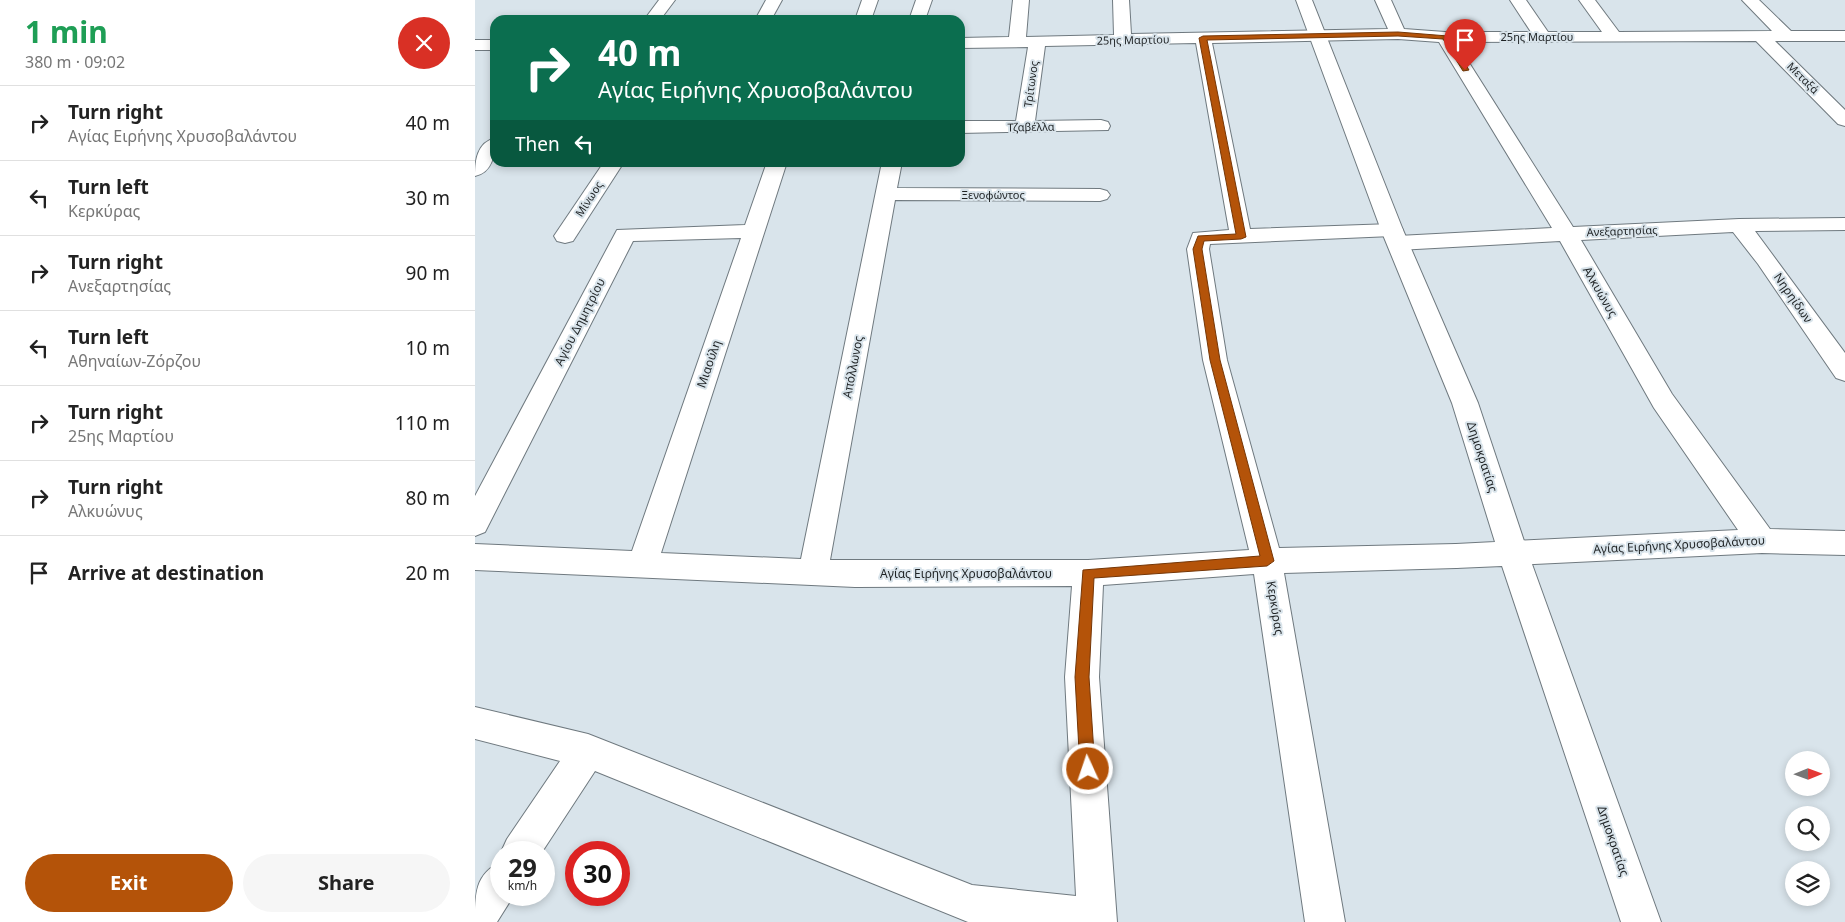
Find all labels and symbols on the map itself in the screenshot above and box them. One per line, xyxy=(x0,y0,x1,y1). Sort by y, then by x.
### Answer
pin xyxy=(1444,19,1486,70)
street label: 25ης Μαρτίου xyxy=(1501,29,1573,44)
street label: 25ης Μαρτίου xyxy=(1096,31,1170,48)
street label: Μεταξά xyxy=(1784,59,1823,97)
street label: Τρίτωνος xyxy=(1020,60,1041,108)
street label: Τζαβέλλα xyxy=(1007,119,1055,134)
street label: Μίνωος xyxy=(571,178,606,219)
street label: Ξενοφώντος xyxy=(961,187,1025,202)
street label: Ανεξαρτησίας xyxy=(1586,222,1658,239)
street label: Αλκυώνυς xyxy=(1579,263,1622,320)
street label: Νηρηίδων xyxy=(1770,269,1817,326)
street label: Αγίου Δημητρίου xyxy=(550,275,609,368)
street label: Απόλλωνος xyxy=(838,334,867,400)
street label: Μιαούλη xyxy=(692,338,725,390)
street label: Δημοκρατίας xyxy=(1463,419,1502,495)
street label: Αγίας Ειρήνης Χρυσοβαλάντου xyxy=(1593,532,1765,557)
street label: Αγίας Ειρήνης Χρυσοβαλάντου xyxy=(880,565,1052,582)
street label: Κερκύρας xyxy=(1263,580,1288,636)
position arrow xyxy=(1061,742,1113,794)
north arrow xyxy=(1785,751,1830,796)
street label: Δημοκρατίας xyxy=(1593,803,1634,878)
speed limit sign: 30 xyxy=(565,841,630,906)

